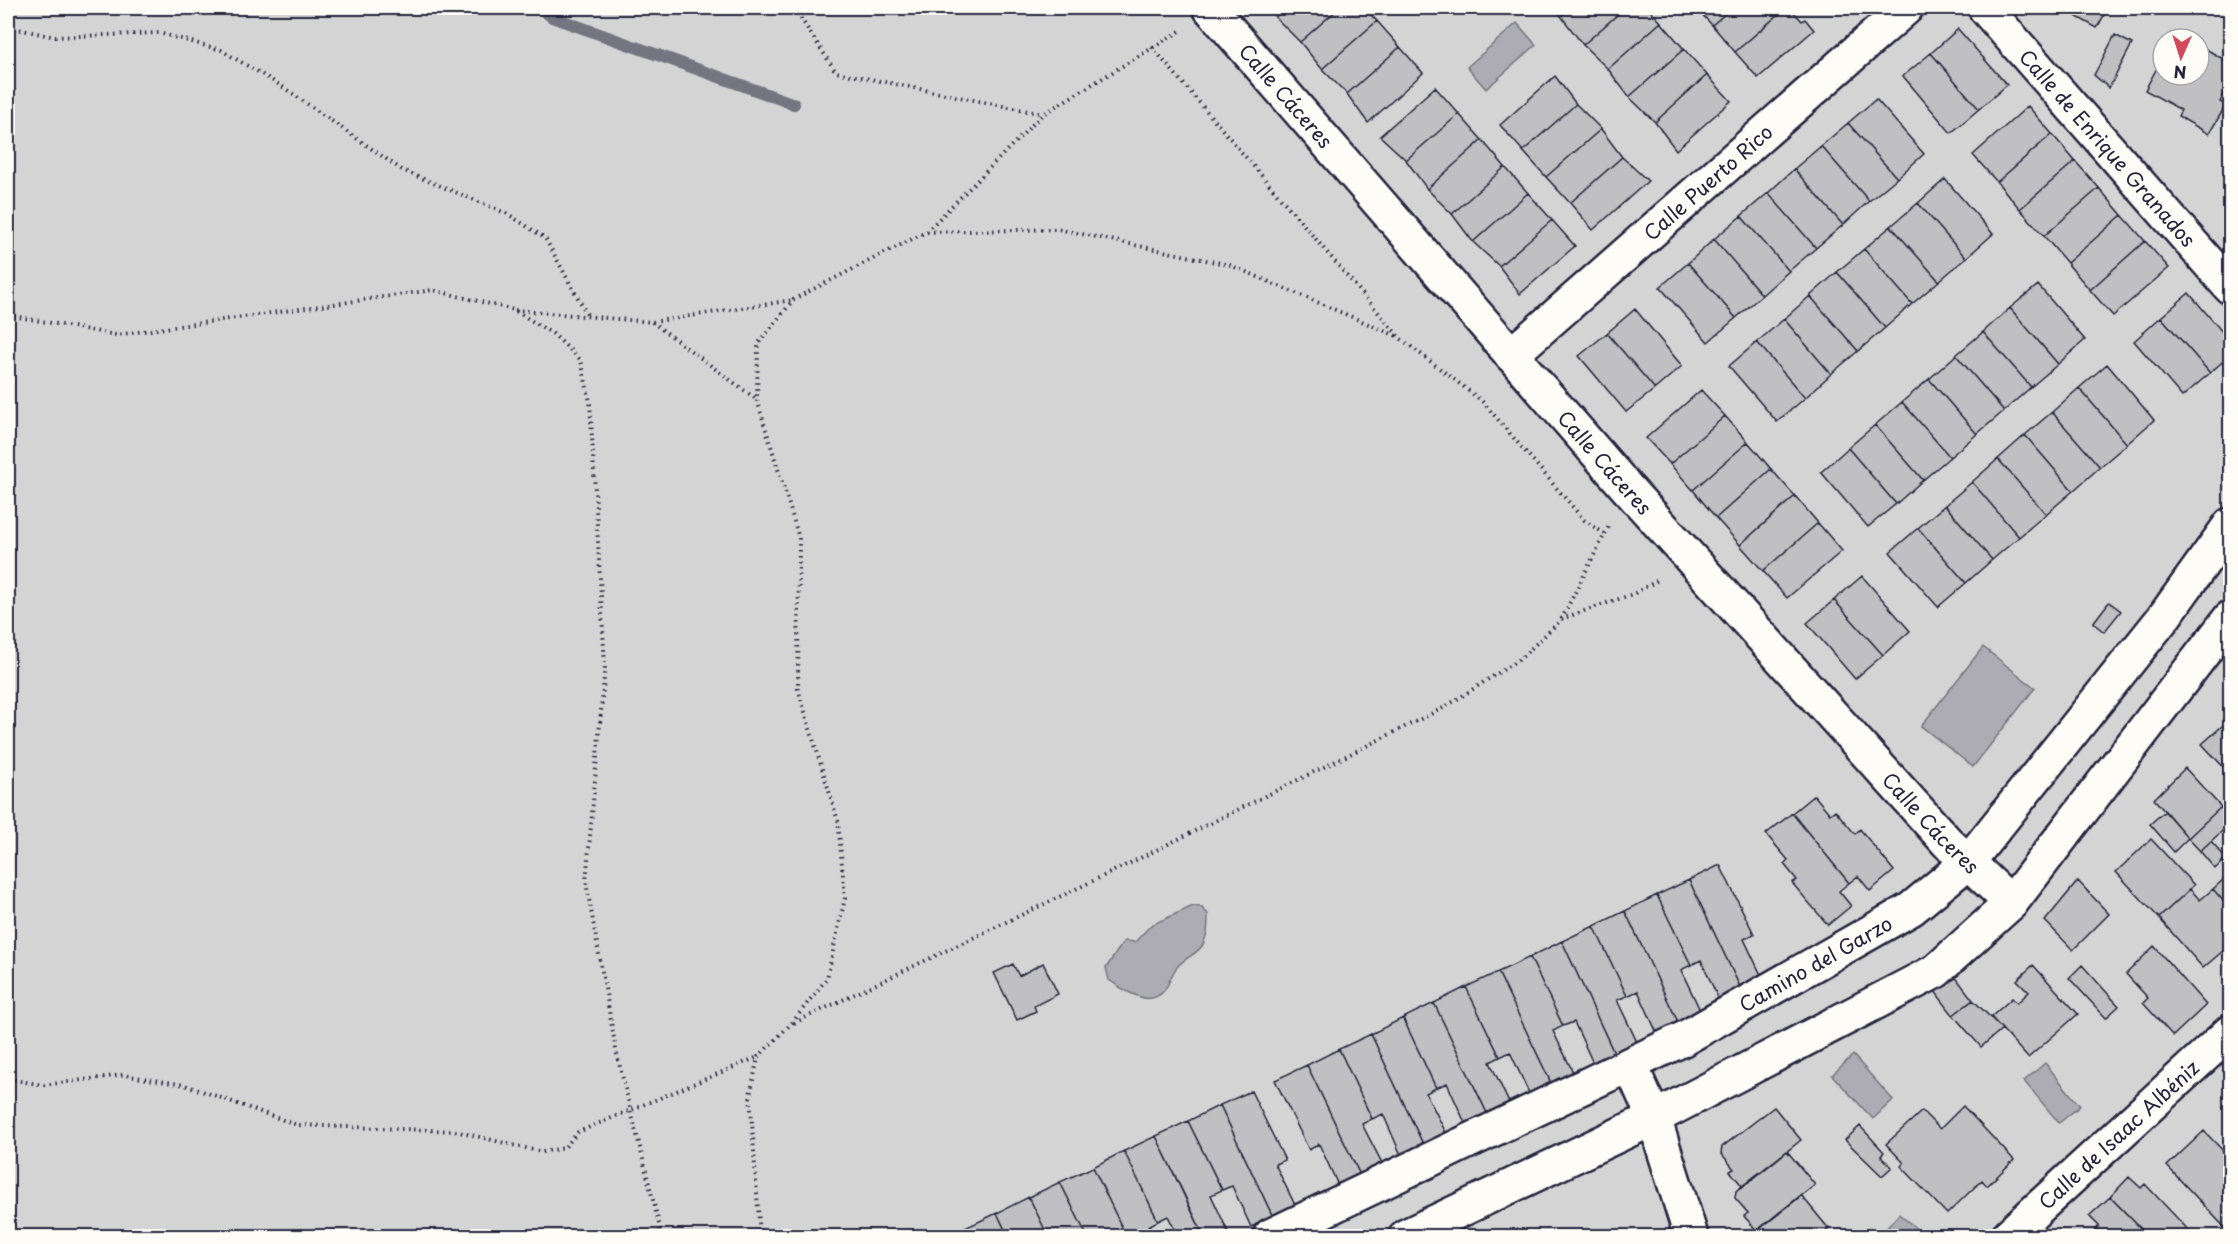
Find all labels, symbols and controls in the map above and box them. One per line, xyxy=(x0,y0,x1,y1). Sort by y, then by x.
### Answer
north arrow xyxy=(2151,27,2211,87)
street label: Calle Cáceres xyxy=(1232,37,1340,154)
street label: Calle de Enrique Granados xyxy=(2012,42,2203,253)
text: N xyxy=(2173,61,2187,85)
street label: Calle Puerto Rico xyxy=(1637,117,1779,247)
street label: Calle Cáceres xyxy=(1551,403,1659,521)
street label: Calle Cáceres xyxy=(1875,765,1986,880)
street label: Camino del Garzo xyxy=(1733,908,1898,1019)
street label: Calle de Isaac Albéniz xyxy=(2031,1053,2205,1216)

